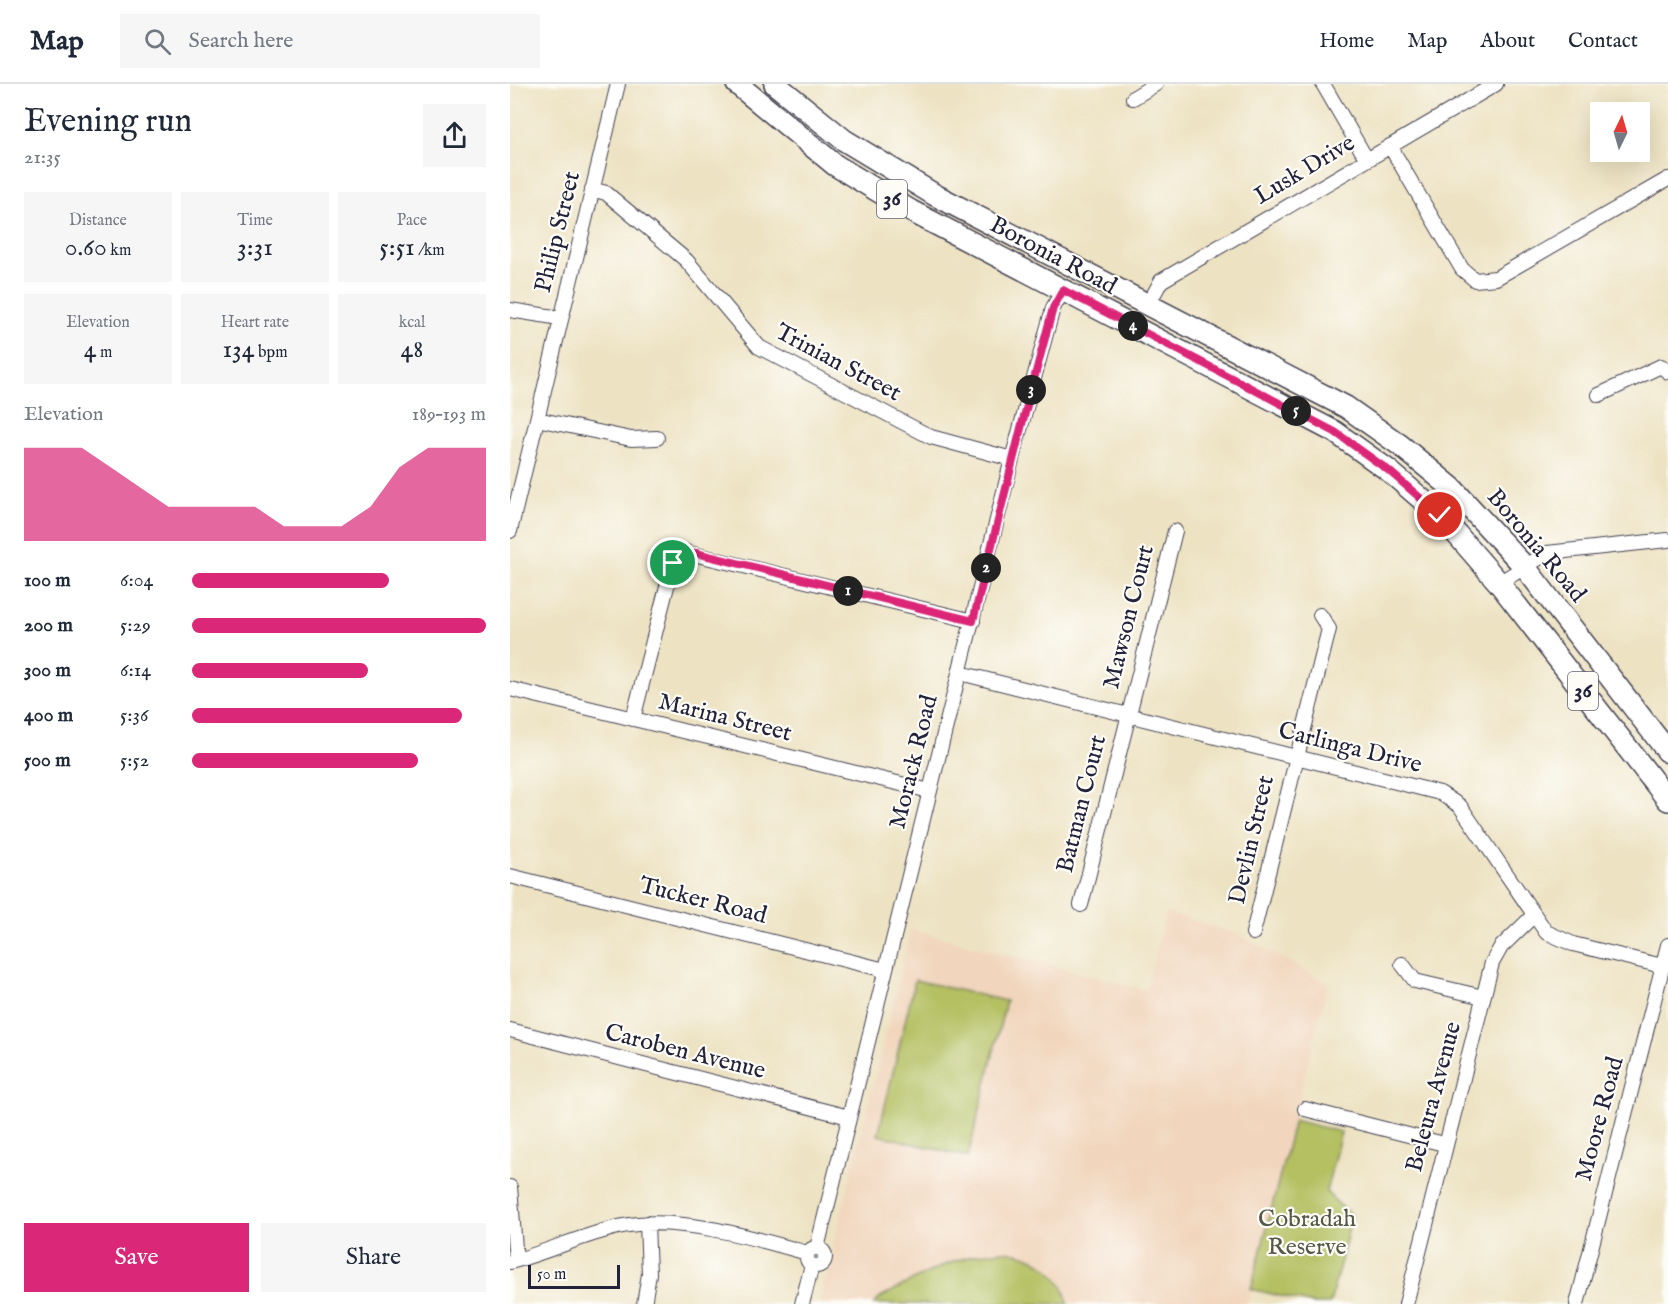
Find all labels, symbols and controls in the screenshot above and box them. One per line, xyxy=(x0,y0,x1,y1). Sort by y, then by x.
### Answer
search box xyxy=(120,14,540,68)
text: Map xyxy=(30,24,84,59)
icon: search xyxy=(141,25,174,58)
text: Search here xyxy=(189,27,293,55)
text: Home xyxy=(1319,28,1374,55)
text: Map xyxy=(1407,28,1447,55)
text: About xyxy=(1480,28,1535,55)
text: Contact xyxy=(1568,28,1638,55)
text: Evening run xyxy=(24,101,192,143)
north arrow xyxy=(1590,102,1650,162)
map controls xyxy=(1590,102,1650,162)
button: share xyxy=(423,104,486,167)
street label: Lusk Drive xyxy=(1249,128,1361,212)
text: 21:35 xyxy=(24,145,61,170)
street label: Philip Street xyxy=(528,168,588,296)
road number: 36 xyxy=(877,180,907,218)
street label: Boronia Road xyxy=(984,210,1122,303)
text: Distance xyxy=(69,211,127,231)
text: Time xyxy=(237,211,273,231)
text: Pace xyxy=(397,211,427,231)
text: 0.60 xyxy=(65,231,107,264)
text: 3:31 xyxy=(237,231,273,264)
text: 5:51 xyxy=(379,231,415,264)
text: km xyxy=(107,241,131,261)
text: /km xyxy=(415,241,445,261)
pin: 4 xyxy=(1118,311,1148,341)
text: Elevation xyxy=(66,313,130,333)
text: Heart rate xyxy=(221,313,289,333)
text: kcal xyxy=(399,313,425,333)
text: 4 xyxy=(1129,316,1137,336)
street label: Trinian Street xyxy=(770,317,906,409)
text: 4 xyxy=(84,333,96,366)
text: 134 xyxy=(222,333,255,366)
text: 48 xyxy=(401,333,423,366)
text: m xyxy=(96,343,112,363)
text: bpm xyxy=(255,343,288,363)
pin: 3 xyxy=(1016,375,1046,405)
text: 3 xyxy=(1028,380,1034,400)
pin: 5 xyxy=(1281,396,1311,426)
text: 5 xyxy=(1293,401,1299,421)
text: Elevation xyxy=(24,402,103,427)
text: 189–193 m xyxy=(412,402,486,427)
street label: Boronia Road xyxy=(1479,483,1593,610)
pin xyxy=(1414,489,1465,540)
icon: check xyxy=(1423,498,1456,531)
pin xyxy=(647,537,698,588)
street label: Mawson Court xyxy=(1096,542,1162,692)
icon: arrive xyxy=(656,546,689,579)
pin: 2 xyxy=(971,553,1001,583)
text: 2 xyxy=(982,558,990,578)
text: 100 m xyxy=(24,568,71,593)
text: 6:04 xyxy=(120,568,153,593)
pin: 1 xyxy=(833,576,863,606)
text: 1 xyxy=(845,581,851,601)
text: 200 m xyxy=(24,613,73,638)
text: 5:29 xyxy=(120,613,151,638)
text: 300 m xyxy=(24,658,71,683)
text: 6:14 xyxy=(120,658,151,683)
road number: 36 xyxy=(1568,672,1598,710)
street label: Marina Street xyxy=(655,686,795,750)
street label: Morack Road xyxy=(882,692,946,832)
text: 400 m xyxy=(24,703,73,728)
text: 5:36 xyxy=(120,703,148,728)
street label: Carlinga Drive xyxy=(1275,715,1425,781)
street label: Batman Court xyxy=(1050,732,1114,876)
text: 500 m xyxy=(24,748,71,773)
text: 5:52 xyxy=(120,748,149,773)
street label: Devlin Street xyxy=(1222,772,1282,908)
street label: Tucker Road xyxy=(636,870,770,932)
street label: Caroben Avenue xyxy=(601,1017,769,1087)
street label: Beleura Avenue xyxy=(1399,1018,1469,1176)
street label: Moore Road xyxy=(1569,1053,1632,1185)
park label: Cobradah Reserve xyxy=(1258,1204,1356,1263)
button: Save xyxy=(24,1223,249,1292)
button: Share xyxy=(261,1223,486,1292)
scale bar xyxy=(528,1262,620,1290)
text: 50 m xyxy=(537,1265,566,1285)

